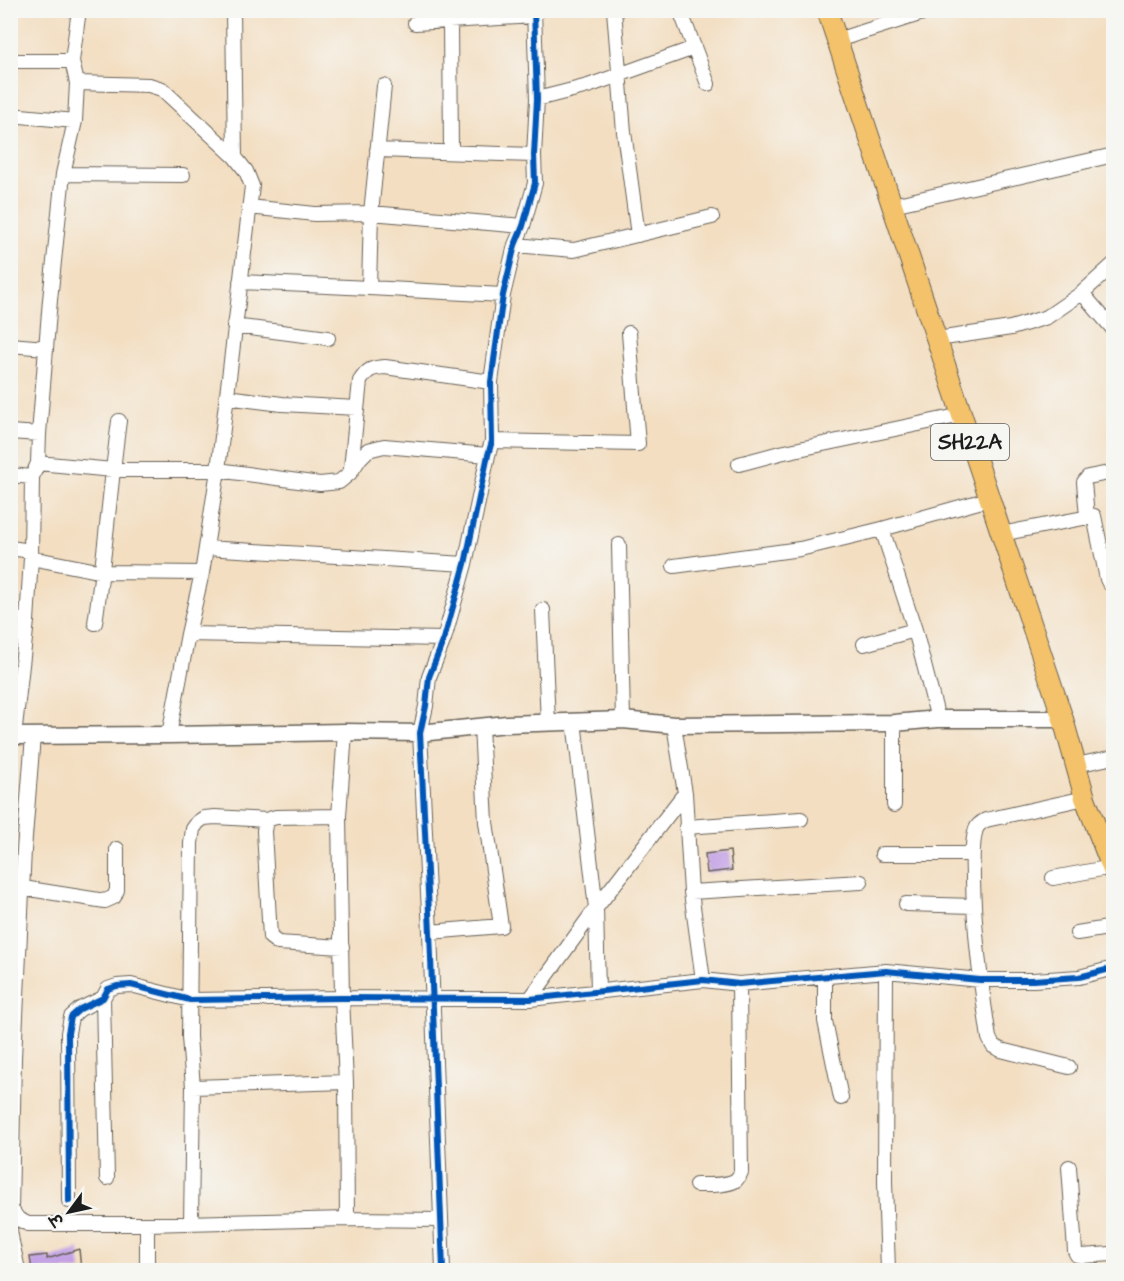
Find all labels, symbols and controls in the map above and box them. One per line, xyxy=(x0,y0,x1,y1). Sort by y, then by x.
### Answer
road number: SH22A xyxy=(931,424,1009,460)
north arrow xyxy=(39,1182,99,1242)
text: उ xyxy=(44,1208,70,1232)

